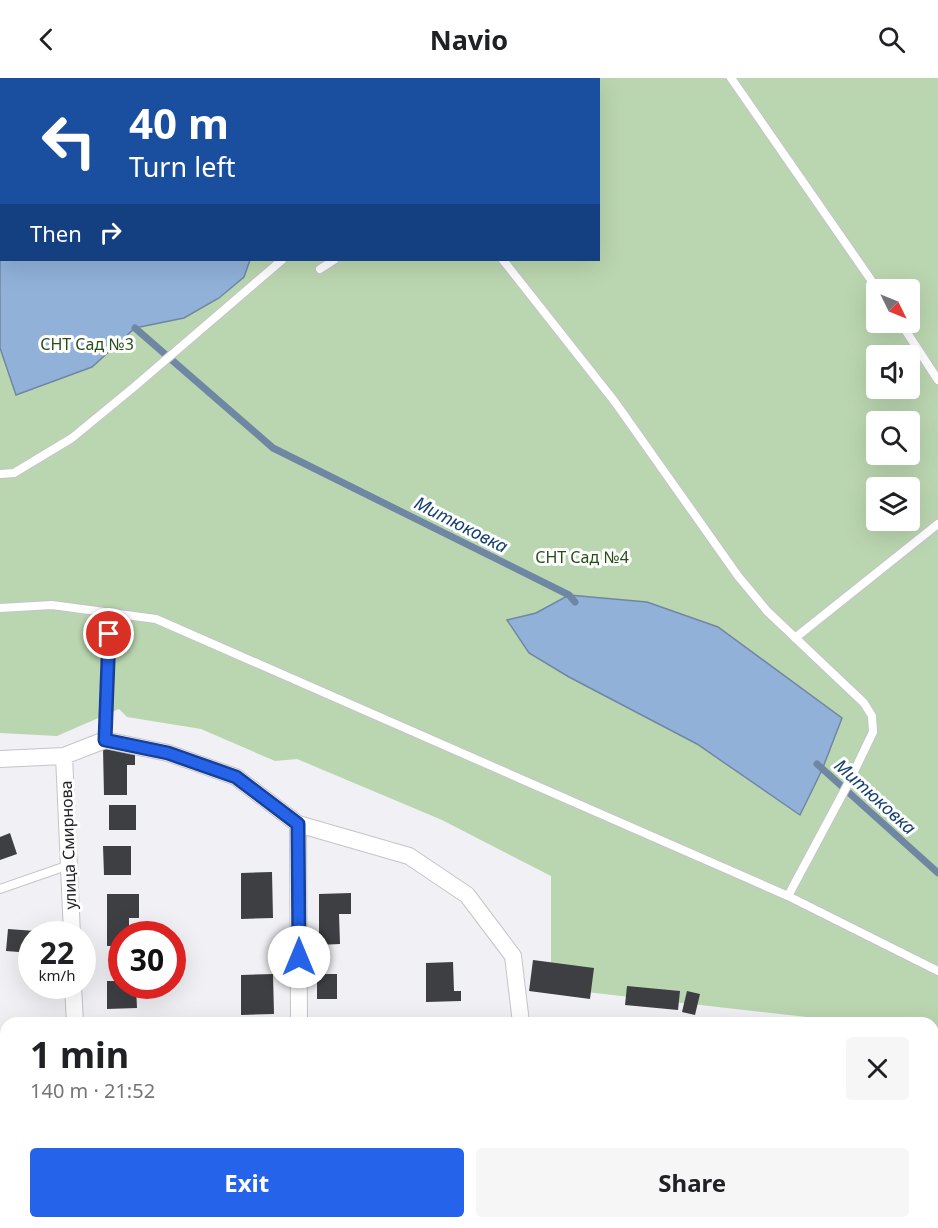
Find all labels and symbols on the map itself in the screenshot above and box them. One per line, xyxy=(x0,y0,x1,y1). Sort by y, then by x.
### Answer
north arrow xyxy=(866,279,920,333)
park label: СНТ Сад №3 xyxy=(40,333,134,355)
water label: Митюковка xyxy=(411,490,512,558)
park label: СНТ Сад №4 xyxy=(535,546,629,568)
pin xyxy=(83,608,134,659)
water label: Митюковка xyxy=(830,753,922,839)
street label: улица Смирнова xyxy=(55,780,81,910)
speed limit sign: 30 xyxy=(108,921,186,999)
position arrow xyxy=(267,925,331,989)

